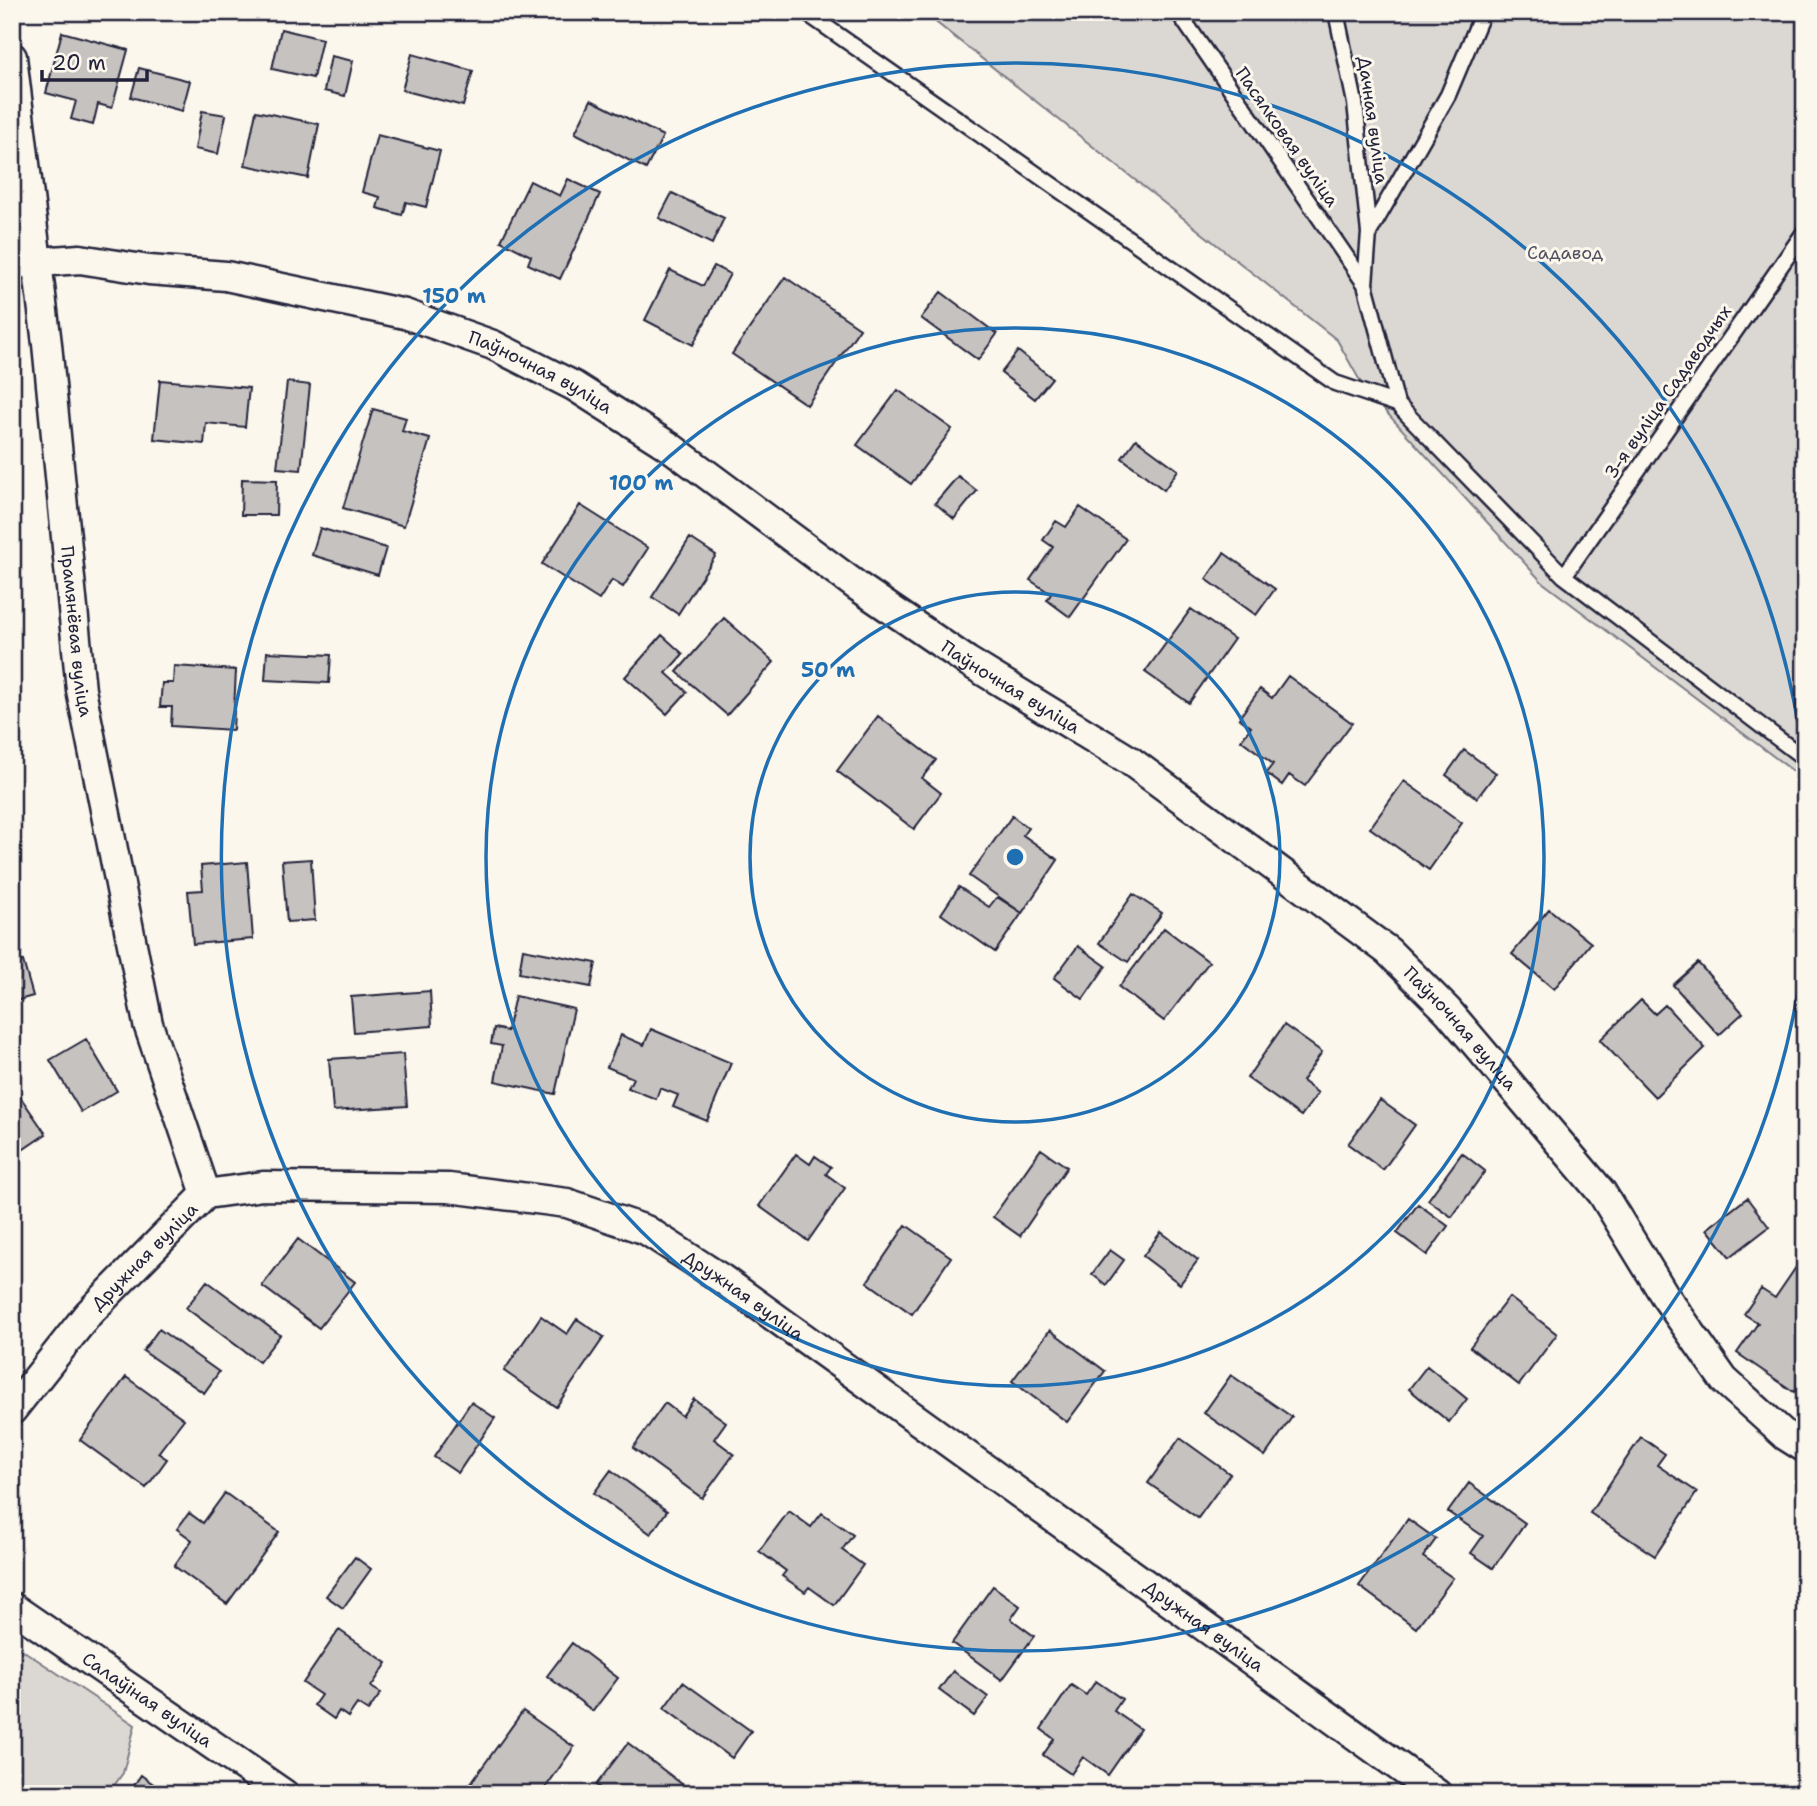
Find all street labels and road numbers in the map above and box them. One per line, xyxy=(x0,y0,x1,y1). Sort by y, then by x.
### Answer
street label: Дачная вуліца xyxy=(1352,55,1394,185)
street label: Пасялковая вуліца xyxy=(1230,62,1344,212)
street label: 3-я вуліца Садаводчых xyxy=(1599,300,1737,484)
street label: Паўночная вуліца xyxy=(465,325,617,419)
street label: Прамянёвая вуліца xyxy=(55,545,98,719)
street label: Паўночная вуліца xyxy=(936,635,1084,739)
street label: Паўночная вуліца xyxy=(1398,961,1522,1096)
street label: Дружная вуліца xyxy=(86,1197,203,1316)
street label: Дружная вуліца xyxy=(678,1245,809,1346)
street label: Дружная вуліца xyxy=(1139,1575,1269,1677)
street label: Салаўіная вуліца xyxy=(77,1647,217,1753)

